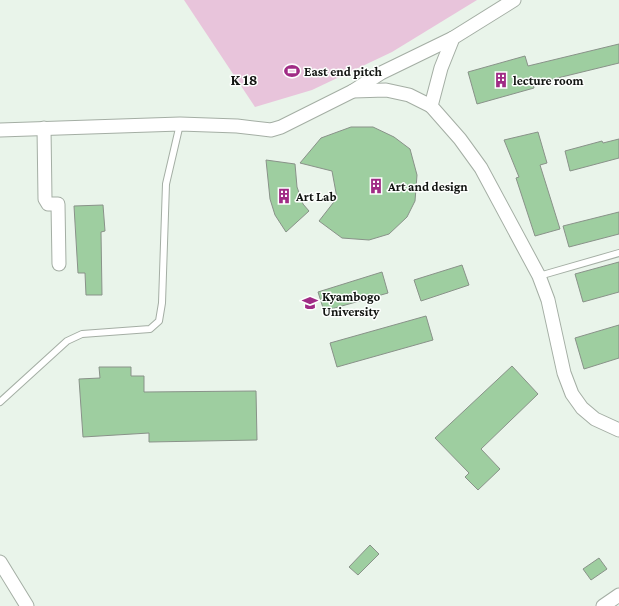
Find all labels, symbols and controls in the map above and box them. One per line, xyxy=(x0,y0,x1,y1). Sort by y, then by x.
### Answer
sports icon: East end pitch xyxy=(283,62,301,80)
place label: East end pitch xyxy=(304,64,383,79)
building icon: lecture room xyxy=(492,71,510,89)
district label: K 18 xyxy=(231,72,257,88)
place label: lecture room xyxy=(513,73,584,88)
building icon: Art and design xyxy=(367,177,385,195)
place label: Art and design xyxy=(387,179,468,194)
building icon: Art Lab xyxy=(275,187,293,205)
place label: Art Lab xyxy=(295,189,337,204)
place label: Kyambogo University xyxy=(322,289,381,319)
school or university icon: Kyambogo University xyxy=(301,294,319,312)

